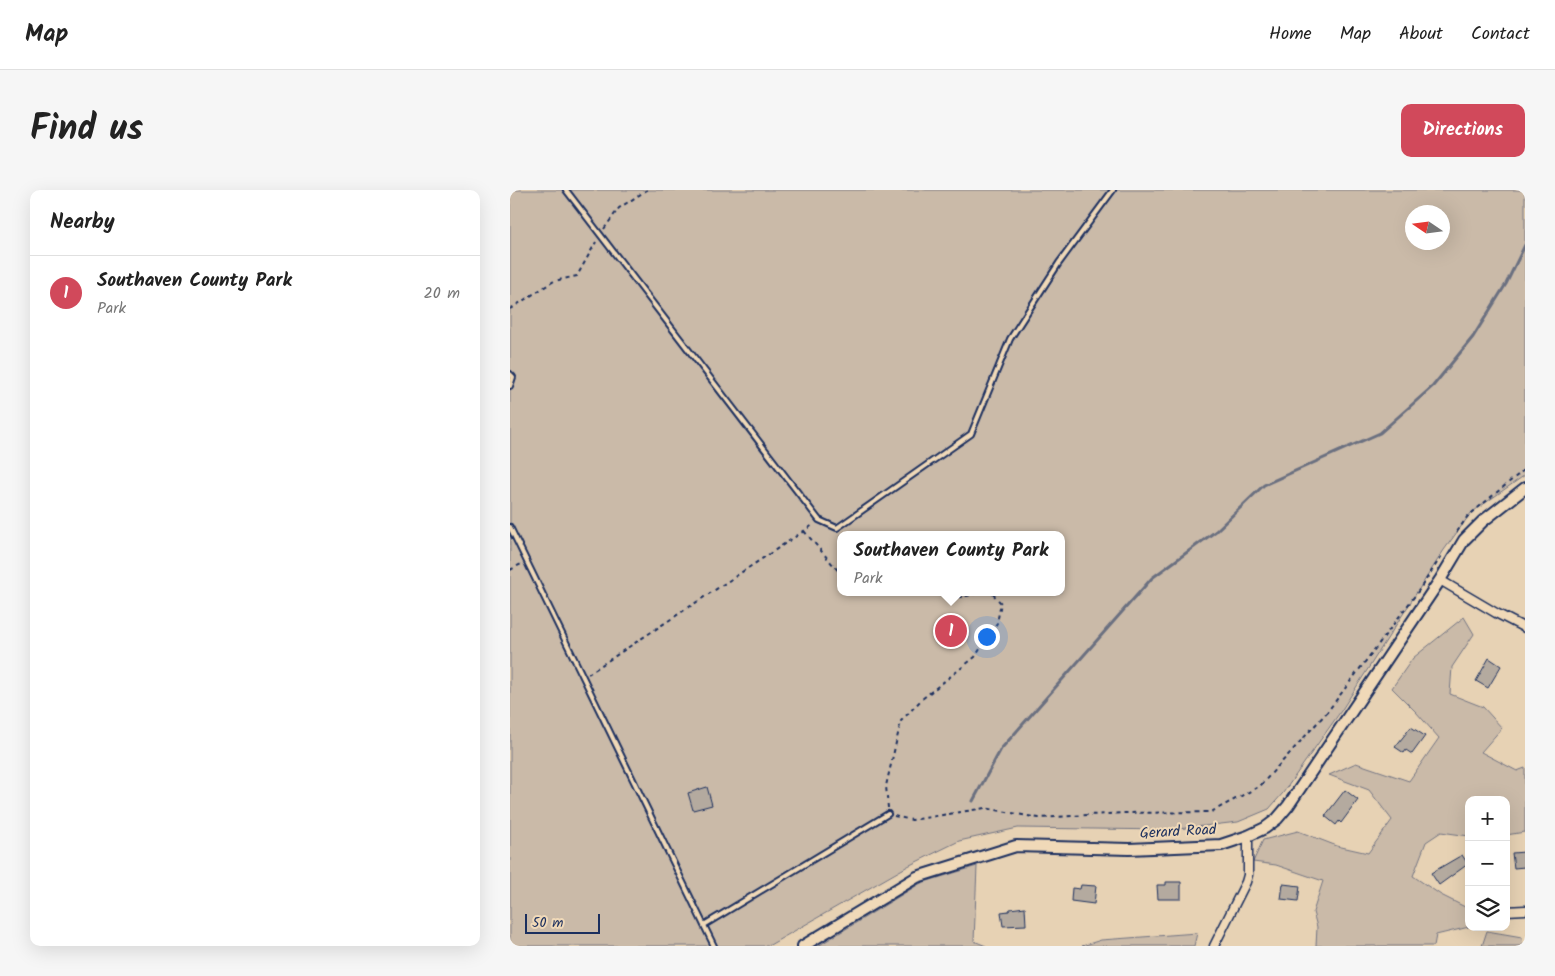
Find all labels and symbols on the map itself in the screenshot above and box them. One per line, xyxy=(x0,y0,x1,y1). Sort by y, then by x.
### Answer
north arrow xyxy=(1405,205,1450,250)
pin: 1 xyxy=(935,612,967,650)
your location xyxy=(974,624,1000,650)
street label: Gerard Road xyxy=(1139,818,1217,846)
scale bar xyxy=(525,911,600,934)

